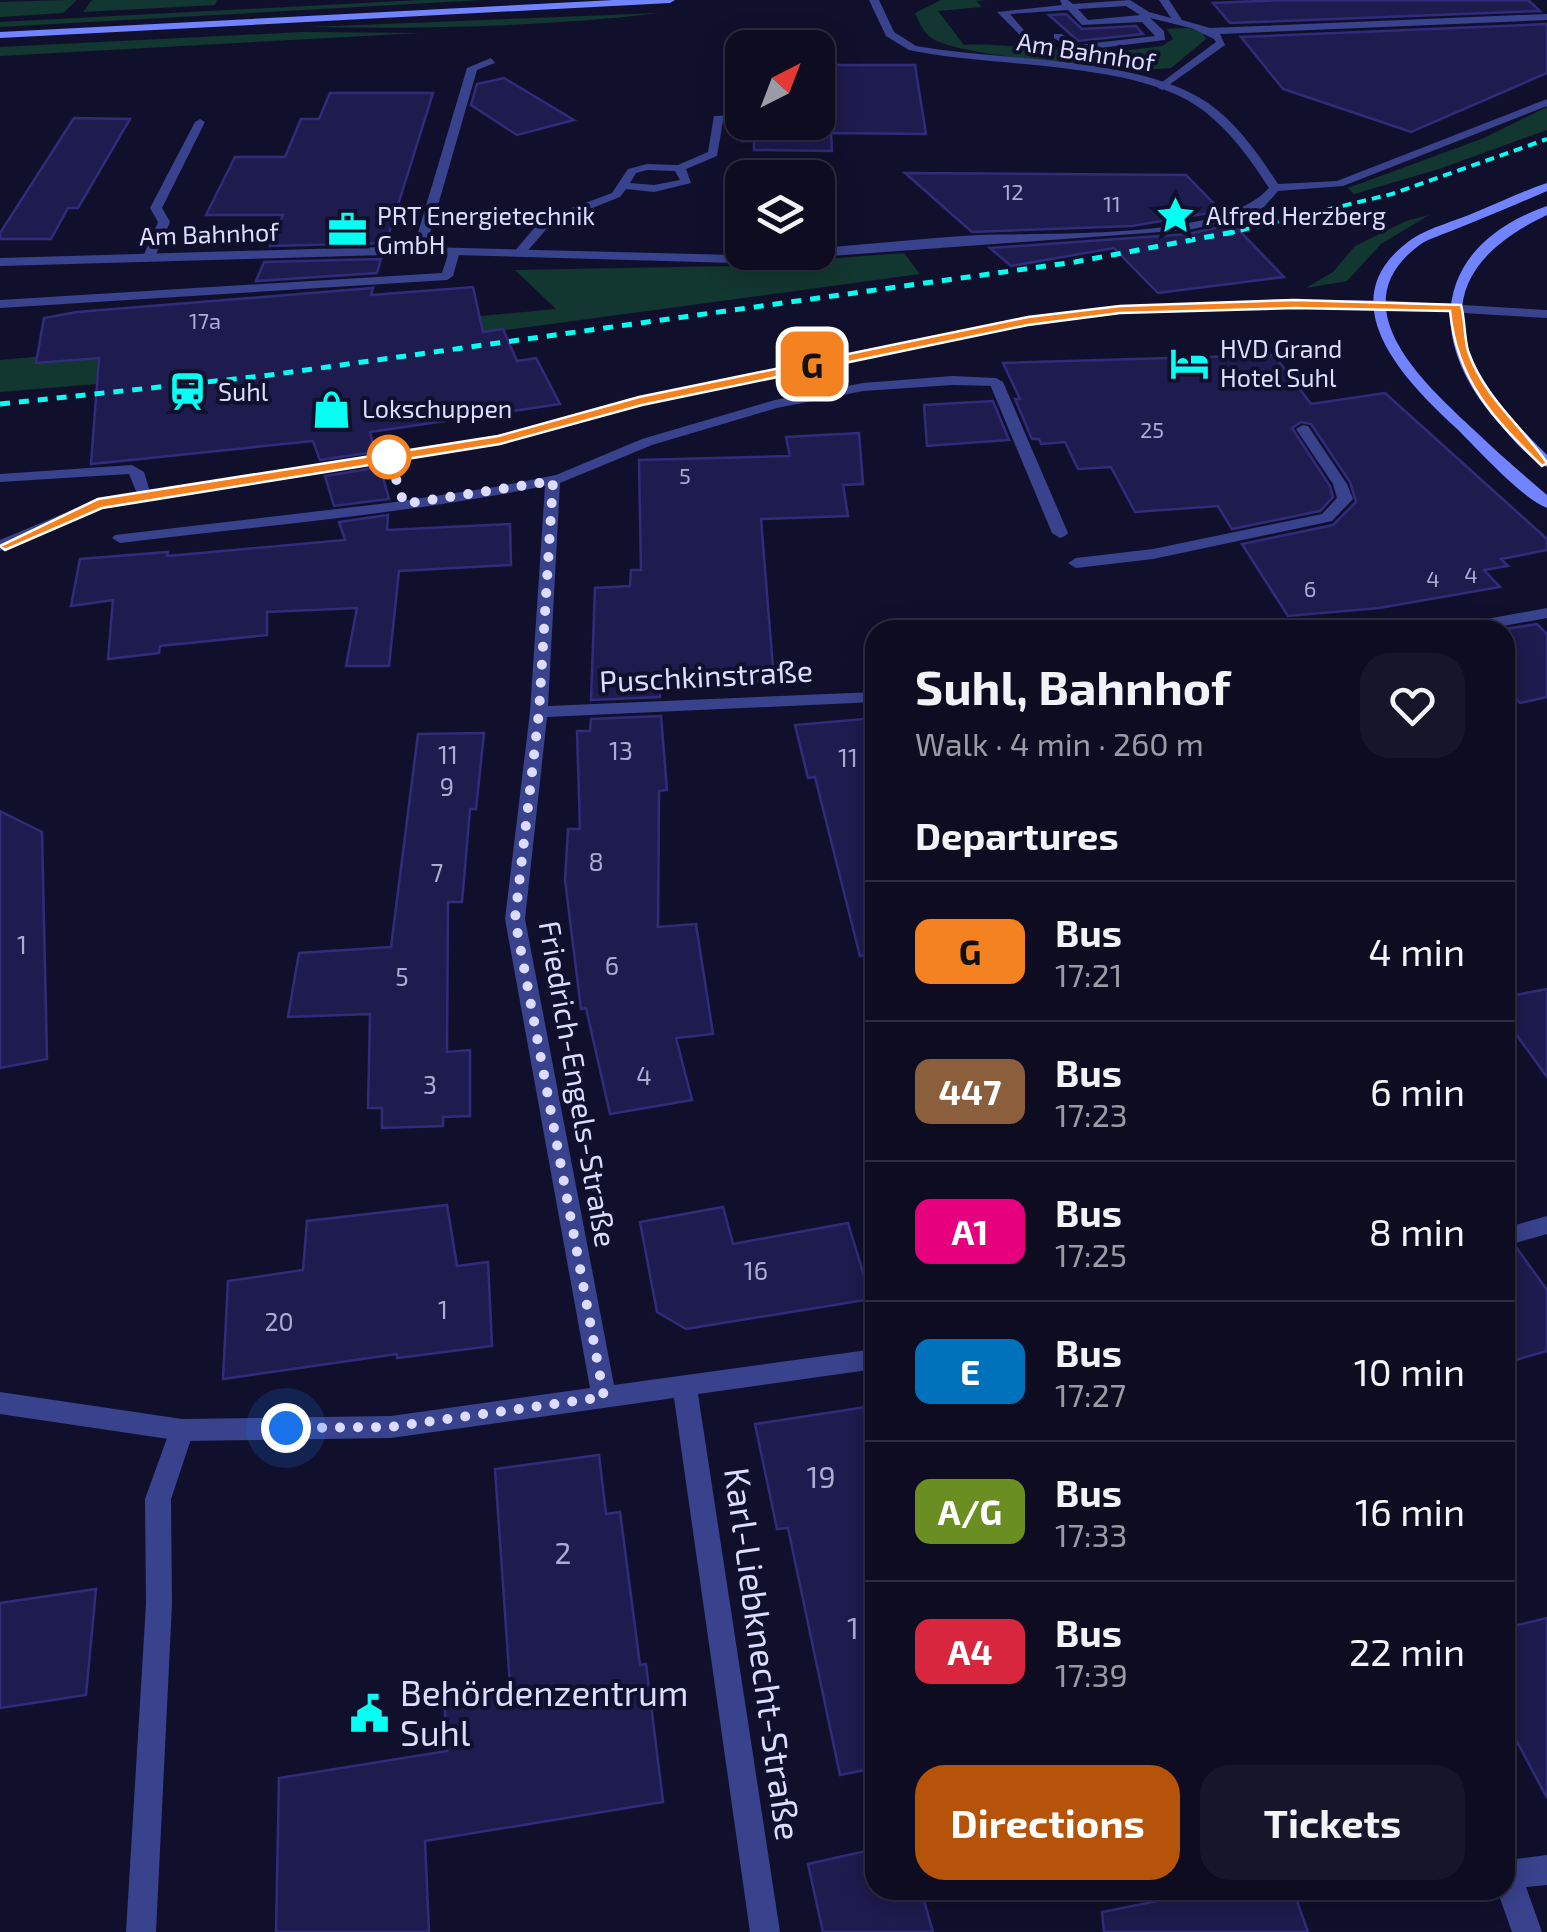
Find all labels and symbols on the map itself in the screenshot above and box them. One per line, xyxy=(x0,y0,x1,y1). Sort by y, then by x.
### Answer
street label: Am Bahnhof xyxy=(1015,25,1158,77)
north arrow xyxy=(725,30,835,140)
house number: 12 xyxy=(1002,178,1024,204)
house number: 11 xyxy=(1103,190,1121,216)
place icon: Alfred Herzberg xyxy=(1155,195,1197,237)
place label: PRT Energietechnik GmbH xyxy=(377,200,595,259)
place label: Alfred Herzberg xyxy=(1206,200,1386,230)
office icon: PRT Energietechnik GmbH xyxy=(326,209,368,251)
street label: Am Bahnhof xyxy=(139,216,280,250)
house number: 17a xyxy=(189,307,221,333)
line badge: G xyxy=(780,332,844,396)
place label: HVD Grand Hotel Suhl xyxy=(1220,333,1342,392)
hotel icon: HVD Grand Hotel Suhl xyxy=(1169,342,1211,384)
station icon: Suhl xyxy=(167,371,209,413)
place label: Suhl xyxy=(218,376,269,406)
shop icon: Lokschuppen xyxy=(311,388,353,430)
place label: Lokschuppen xyxy=(362,393,512,423)
house number: 25 xyxy=(1140,416,1164,442)
unlabelled marker xyxy=(368,436,410,478)
house number: 5 xyxy=(679,462,691,488)
house number: 4 xyxy=(1464,561,1478,587)
house number: 4 xyxy=(1426,565,1440,591)
house number: 6 xyxy=(1304,575,1316,601)
street label: Puschkinstraße xyxy=(598,651,814,699)
house number: 13 xyxy=(609,735,633,765)
house number: 11 xyxy=(438,739,458,769)
house number: 11 xyxy=(838,742,858,772)
house number: 9 xyxy=(440,771,454,801)
house number: 8 xyxy=(588,846,604,876)
house number: 7 xyxy=(431,857,444,887)
street label: Friedrich-Engels-Straße xyxy=(533,918,625,1250)
house number: 1 xyxy=(17,929,27,959)
house number: 6 xyxy=(605,950,619,980)
house number: 5 xyxy=(395,961,409,991)
house number: 4 xyxy=(636,1060,652,1090)
house number: 3 xyxy=(423,1069,437,1099)
house number: 16 xyxy=(744,1255,768,1285)
house number: 1 xyxy=(438,1294,448,1324)
house number: 20 xyxy=(264,1306,294,1336)
your location xyxy=(261,1403,311,1453)
house number: 19 xyxy=(806,1458,836,1494)
street label: Karl-Liebknecht-Straße xyxy=(717,1465,811,1843)
house number: 2 xyxy=(555,1534,571,1570)
house number: 1 xyxy=(847,1609,859,1645)
place label: Behördenzentrum Suhl xyxy=(400,1671,689,1753)
public building icon: Behördenzentrum Suhl xyxy=(349,1693,391,1735)

